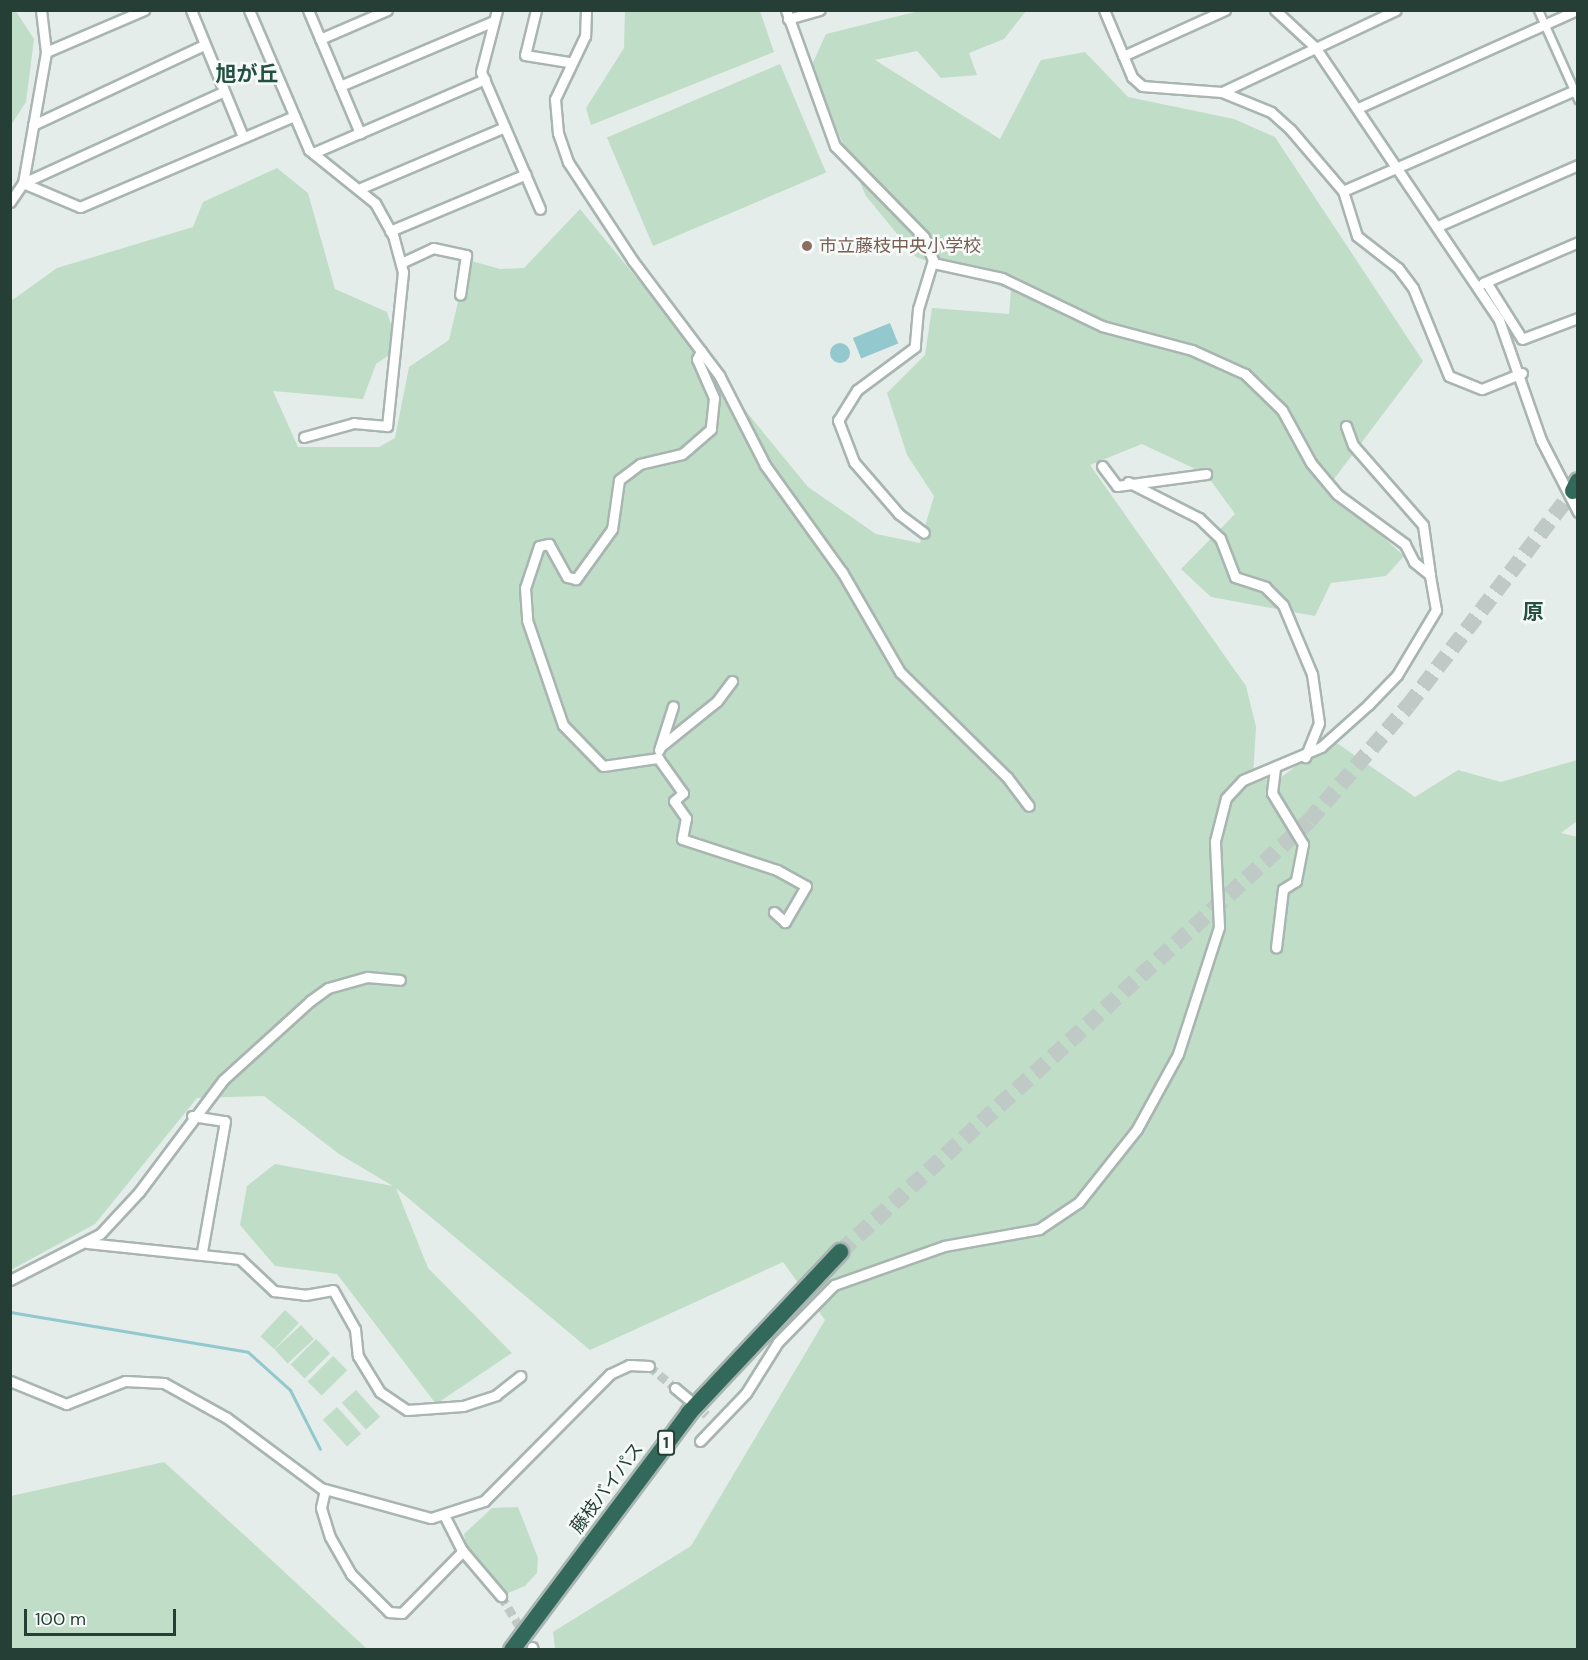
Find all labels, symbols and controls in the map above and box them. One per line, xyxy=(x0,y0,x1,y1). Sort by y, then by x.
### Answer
district label: 旭が丘 xyxy=(216,61,278,87)
place label: 市立藤枝中央小学校 xyxy=(819,235,981,257)
marker: 市立藤枝中央小学校 xyxy=(800,239,814,253)
district label: 原 xyxy=(1523,599,1543,625)
road number: 1 xyxy=(657,1430,675,1456)
street label: 藤枝バイパス xyxy=(566,1438,648,1538)
scale bar xyxy=(27,1597,178,1635)
text: 100 m xyxy=(35,1607,86,1631)

